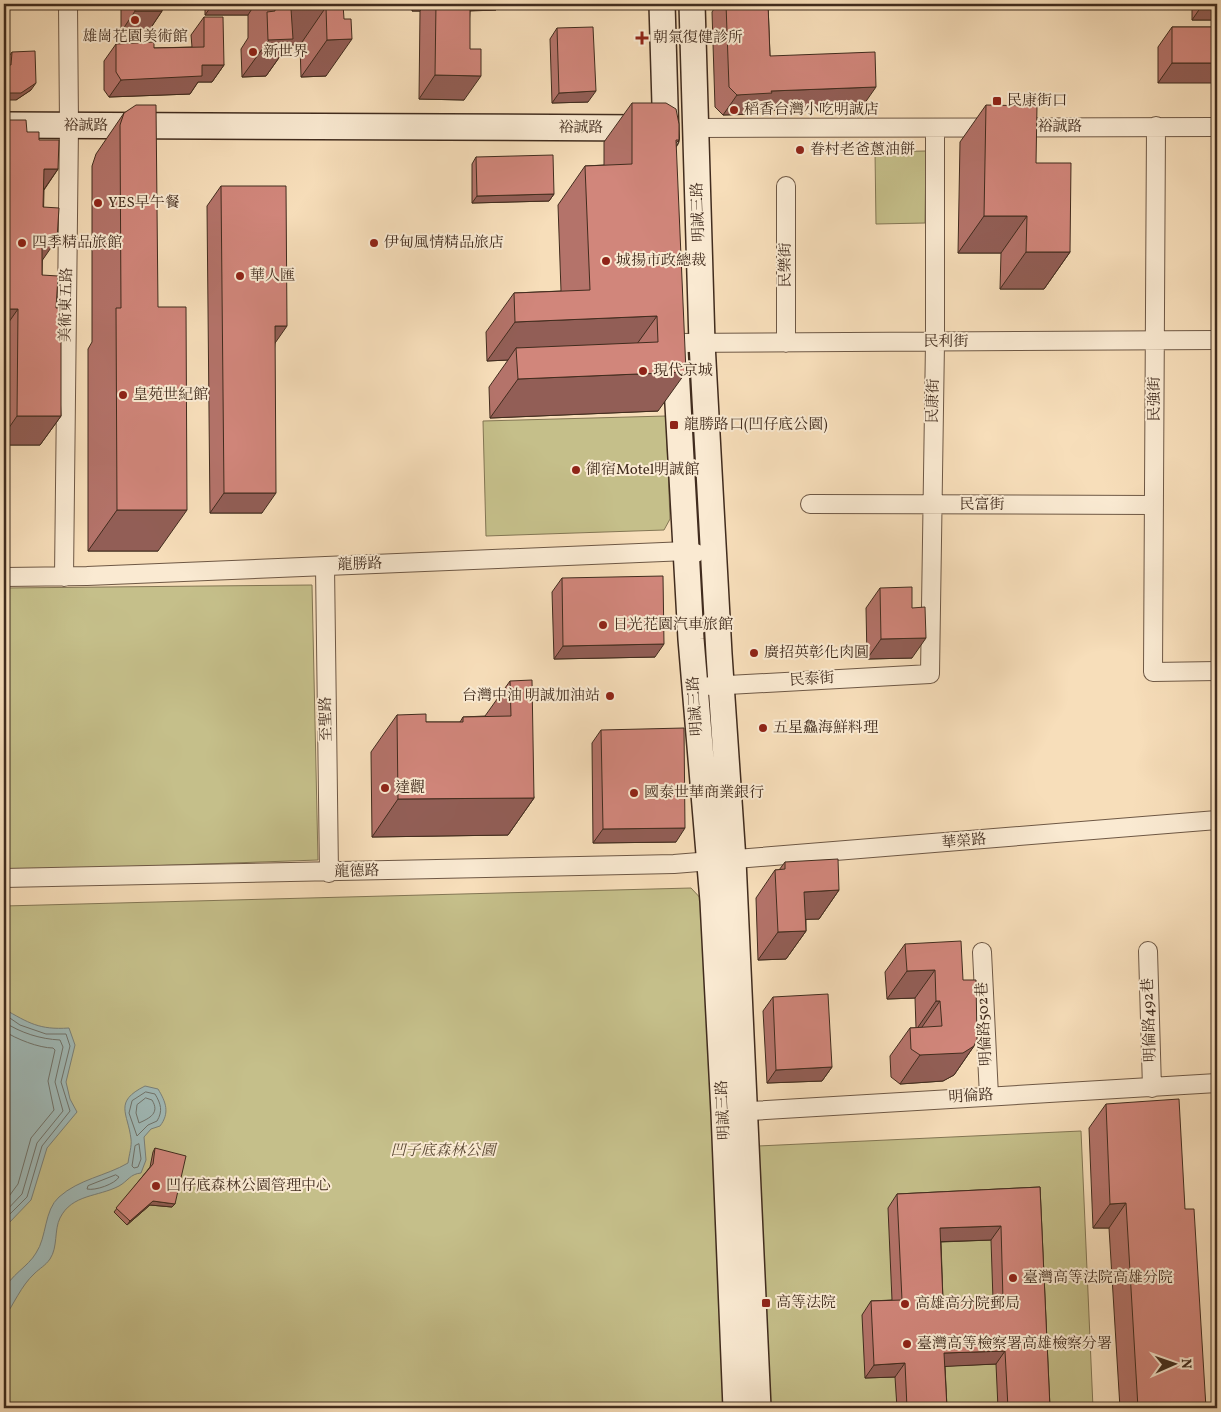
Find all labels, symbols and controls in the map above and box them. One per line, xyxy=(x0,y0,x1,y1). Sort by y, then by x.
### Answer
marker: 雄崗花園美術館 xyxy=(129,14,141,26)
place label: 雄崗花園美術館 xyxy=(82,27,188,48)
place label: 朝氣復健診所 xyxy=(653,28,743,49)
marker: 朝氣復健診所 xyxy=(635,31,649,45)
place label: 新世界 xyxy=(263,42,308,63)
marker: 新世界 xyxy=(247,46,259,58)
place label: 民康街口 xyxy=(1007,91,1067,112)
marker: 民康街口 xyxy=(991,95,1003,107)
place label: 稻香台灣小吃明誠店 xyxy=(744,100,879,121)
marker: 稻香台灣小吃明誠店 xyxy=(728,104,740,116)
street label: 裕誠路 xyxy=(63,116,109,137)
street label: 裕誠路 xyxy=(1037,117,1083,138)
street label: 裕誠路 xyxy=(558,118,604,139)
place label: 眷村老爸蔥油餅 xyxy=(810,140,915,161)
marker: 眷村老爸蔥油餅 xyxy=(794,144,806,156)
street label: 明誠三路 xyxy=(687,182,711,242)
place label: YES早午餐 xyxy=(108,193,180,214)
marker: YES早午餐 xyxy=(92,197,104,209)
place label: 四季精品旅館 xyxy=(32,233,122,254)
place label: 伊甸風情精品旅店 xyxy=(384,233,504,254)
marker: 四季精品旅館 xyxy=(16,237,28,249)
marker: 伊甸風情精品旅店 xyxy=(368,237,380,249)
street label: 民樂街 xyxy=(776,242,797,288)
place label: 城揚市政總裁 xyxy=(616,251,706,272)
marker: 城揚市政總裁 xyxy=(600,255,612,267)
place label: 華人匯 xyxy=(250,266,295,287)
street label: 美術東五路 xyxy=(56,267,78,343)
marker: 華人匯 xyxy=(234,270,246,282)
street label: 民利街 xyxy=(923,332,969,353)
place label: 現代京城 xyxy=(653,361,713,382)
marker: 現代京城 xyxy=(637,365,649,377)
street label: 民強街 xyxy=(1145,376,1166,422)
street label: 民康街 xyxy=(923,378,945,424)
place label: 皇苑世紀館 xyxy=(133,385,208,406)
marker: 皇苑世紀館 xyxy=(117,389,129,401)
place label: 龍勝路口(凹仔底公園) xyxy=(684,415,828,436)
marker: 龍勝路口(凹仔底公園) xyxy=(668,419,680,431)
place label: 御宿Motel明誠館 xyxy=(586,460,699,481)
marker: 御宿Motel明誠館 xyxy=(570,464,582,476)
street label: 民富街 xyxy=(959,495,1005,516)
street label: 龍勝路 xyxy=(337,554,383,576)
place label: 日光花園汽車旅館 xyxy=(613,615,733,636)
marker: 日光花園汽車旅館 xyxy=(597,619,609,631)
place label: 廣招英彰化肉圓 xyxy=(764,643,869,664)
marker: 廣招英彰化肉圓 xyxy=(748,647,760,659)
street label: 民泰街 xyxy=(789,668,835,692)
street label: 明誠三路 xyxy=(683,675,709,737)
place label: 台灣中油 明誠加油站 xyxy=(462,686,600,707)
marker: 台灣中油 明誠加油站 xyxy=(604,690,616,702)
street label: 至聖路 xyxy=(316,696,338,742)
place label: 五星鱻海鮮料理 xyxy=(773,718,879,739)
marker: 五星鱻海鮮料理 xyxy=(757,722,769,734)
place label: 達觀 xyxy=(395,778,425,799)
marker: 達觀 xyxy=(379,782,391,794)
place label: 國泰世華商業銀行 xyxy=(644,783,764,804)
marker: 國泰世華商業銀行 xyxy=(628,787,640,799)
street label: 華榮路 xyxy=(941,830,987,854)
street label: 龍德路 xyxy=(334,861,380,883)
street label: 明倫路492巷 xyxy=(1138,977,1162,1063)
street label: 明倫路502巷 xyxy=(972,982,998,1066)
street label: 明誠三路 xyxy=(712,1079,736,1141)
street label: 明倫路 xyxy=(948,1085,994,1109)
park label: 凹子底森林公園 xyxy=(390,1141,497,1162)
place label: 凹仔底森林公園管理中心 xyxy=(166,1176,331,1197)
marker: 凹仔底森林公園管理中心 xyxy=(150,1180,162,1192)
place label: 臺灣高等法院高雄分院 xyxy=(1023,1268,1173,1289)
marker: 臺灣高等法院高雄分院 xyxy=(1007,1272,1019,1284)
place label: 高等法院 xyxy=(776,1293,836,1314)
place label: 高雄高分院郵局 xyxy=(915,1294,1020,1315)
marker: 高等法院 xyxy=(760,1297,772,1309)
marker: 高雄高分院郵局 xyxy=(899,1298,911,1310)
place label: 臺灣高等檢察署高雄檢察分署 xyxy=(917,1334,1112,1355)
marker: 臺灣高等檢察署高雄檢察分署 xyxy=(901,1338,913,1350)
north arrow xyxy=(1148,1340,1198,1390)
text: N xyxy=(1176,1358,1195,1369)

